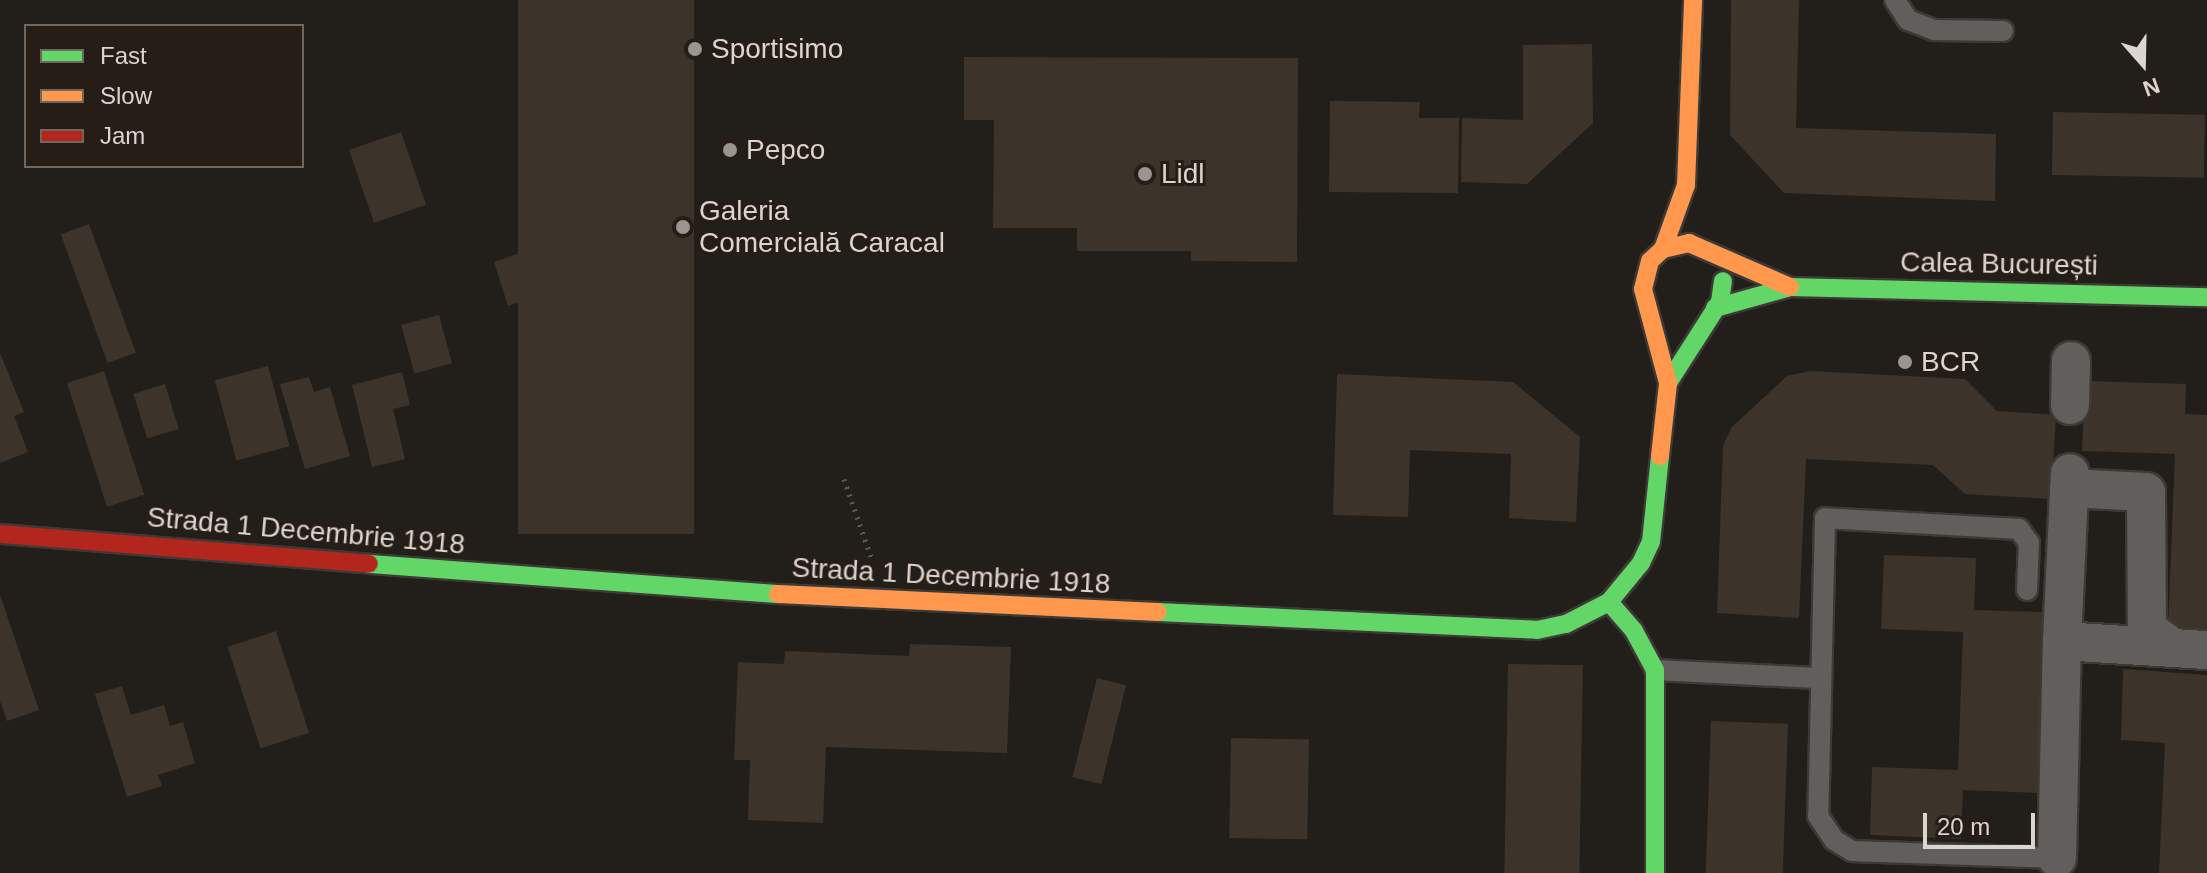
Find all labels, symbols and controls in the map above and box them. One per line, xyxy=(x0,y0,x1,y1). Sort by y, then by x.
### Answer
legend xyxy=(24,24,304,168)
north arrow xyxy=(2103,24,2183,104)
place label: Sportisimo xyxy=(711,32,843,66)
marker: Sportisimo xyxy=(686,40,704,58)
text: Fast xyxy=(100,42,147,69)
text: N xyxy=(2140,73,2163,101)
text: Slow xyxy=(100,82,152,109)
text: Jam xyxy=(100,122,145,149)
place label: Pepco xyxy=(746,133,825,167)
marker: Pepco xyxy=(721,141,739,159)
place label: Lidl xyxy=(1161,157,1205,191)
marker: Lidl xyxy=(1136,165,1154,183)
place label: Galeria Comercială Caracal xyxy=(699,194,945,260)
marker: Galeria Comercială Caracal xyxy=(674,218,692,236)
street label: Calea București xyxy=(1900,245,2098,283)
place label: BCR xyxy=(1921,345,1980,379)
marker: BCR xyxy=(1896,353,1914,371)
street label: Strada 1 Decembrie 1918 xyxy=(146,500,466,562)
street label: Strada 1 Decembrie 1918 xyxy=(791,551,1111,601)
scale bar xyxy=(1927,797,2039,847)
text: 20 m xyxy=(1937,813,1990,840)

